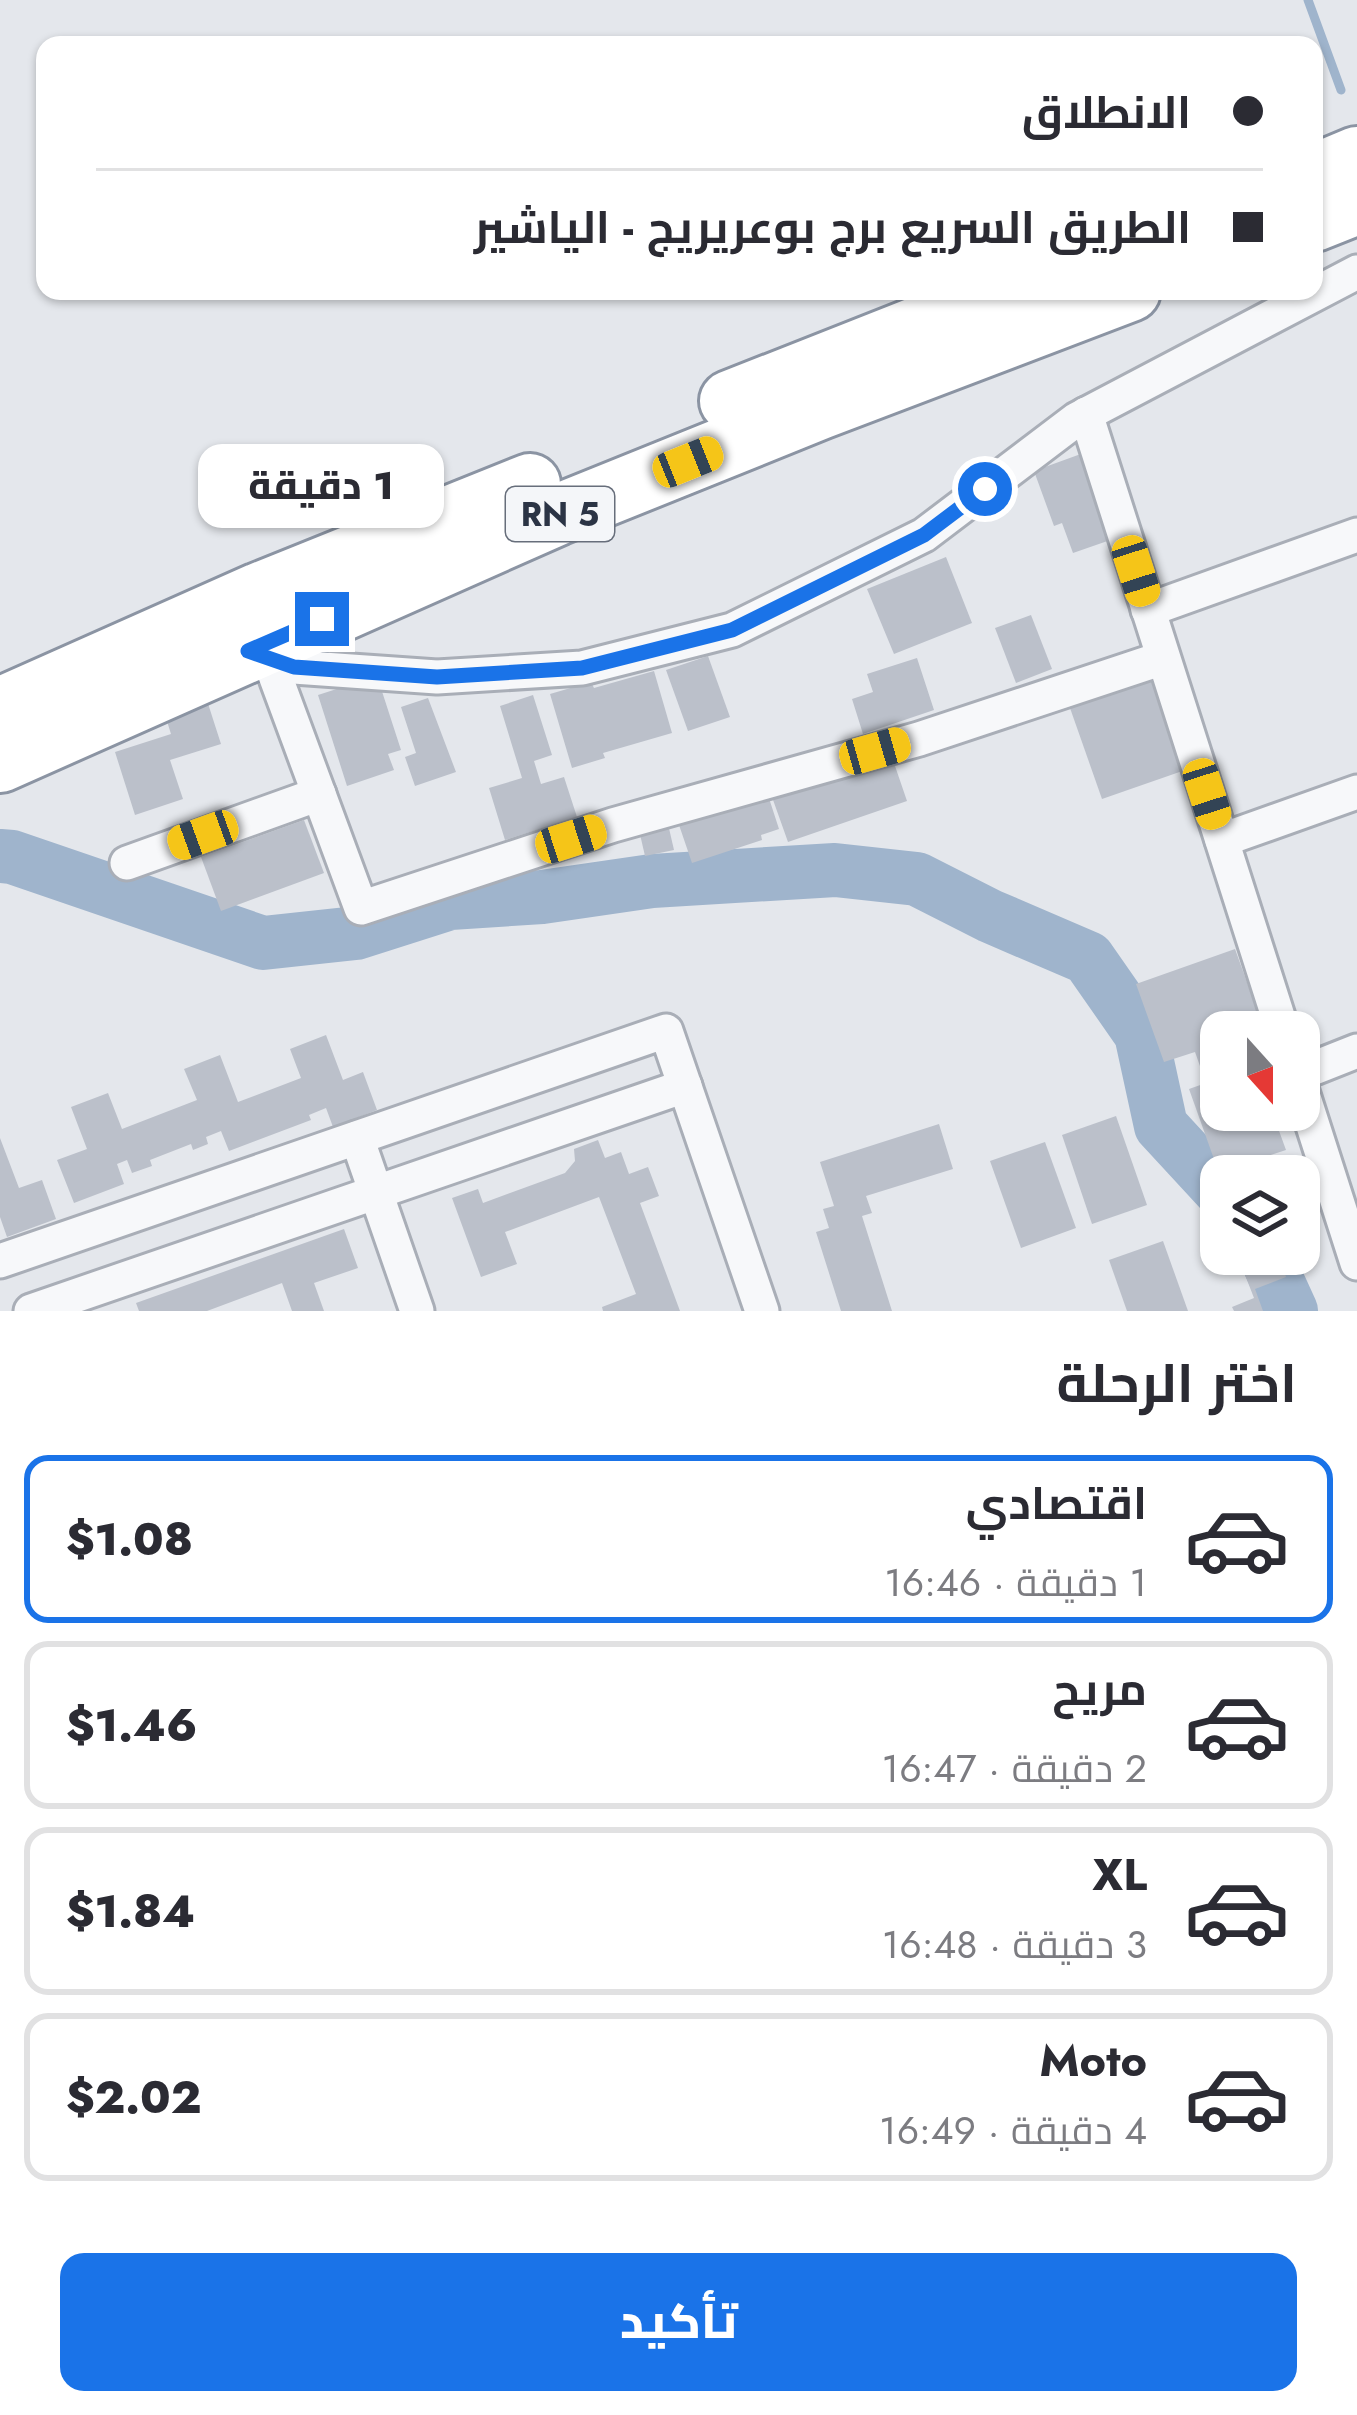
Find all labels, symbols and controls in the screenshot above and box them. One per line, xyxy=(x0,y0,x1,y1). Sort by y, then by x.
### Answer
text: الانطلاق xyxy=(1022,80,1191,145)
text: الطريق السريع برج بوعريريج - الياشير xyxy=(474,195,1191,260)
car xyxy=(648,432,728,492)
callout: 1 دقيقة xyxy=(199,445,445,529)
text: 1 دقيقة xyxy=(248,457,394,514)
route start xyxy=(958,462,1012,516)
road number: RN 5 xyxy=(506,487,614,541)
car xyxy=(1108,531,1164,611)
route end xyxy=(295,592,349,646)
car xyxy=(835,724,915,778)
car xyxy=(1179,754,1235,834)
car xyxy=(163,806,243,864)
car xyxy=(531,811,611,867)
north arrow xyxy=(1200,1011,1320,1131)
map controls xyxy=(1200,1011,1320,1275)
button: layers xyxy=(1200,1155,1320,1275)
text: اختر الرحلة xyxy=(1056,1344,1297,1422)
text: اقتصادي xyxy=(966,1471,1147,1536)
icon: car xyxy=(1183,1485,1291,1593)
text: $1.08 xyxy=(66,1507,193,1572)
text: 1 دقيقة · 16:46 xyxy=(884,1554,1147,1611)
text: مريح xyxy=(1052,1657,1147,1722)
icon: car xyxy=(1183,1671,1291,1779)
text: $1.46 xyxy=(66,1693,197,1758)
text: 2 دقيقة · 16:47 xyxy=(882,1740,1147,1797)
text: XL xyxy=(1092,1842,1147,1907)
icon: car xyxy=(1183,1857,1291,1965)
text: $1.84 xyxy=(66,1879,195,1944)
text: 3 دقيقة · 16:48 xyxy=(882,1916,1147,1973)
text: Moto xyxy=(1039,2028,1147,2093)
icon: car xyxy=(1183,2043,1291,2151)
text: $2.02 xyxy=(66,2065,201,2130)
text: 4 دقيقة · 16:49 xyxy=(879,2102,1147,2159)
button: تأكيد xyxy=(60,2253,1297,2391)

